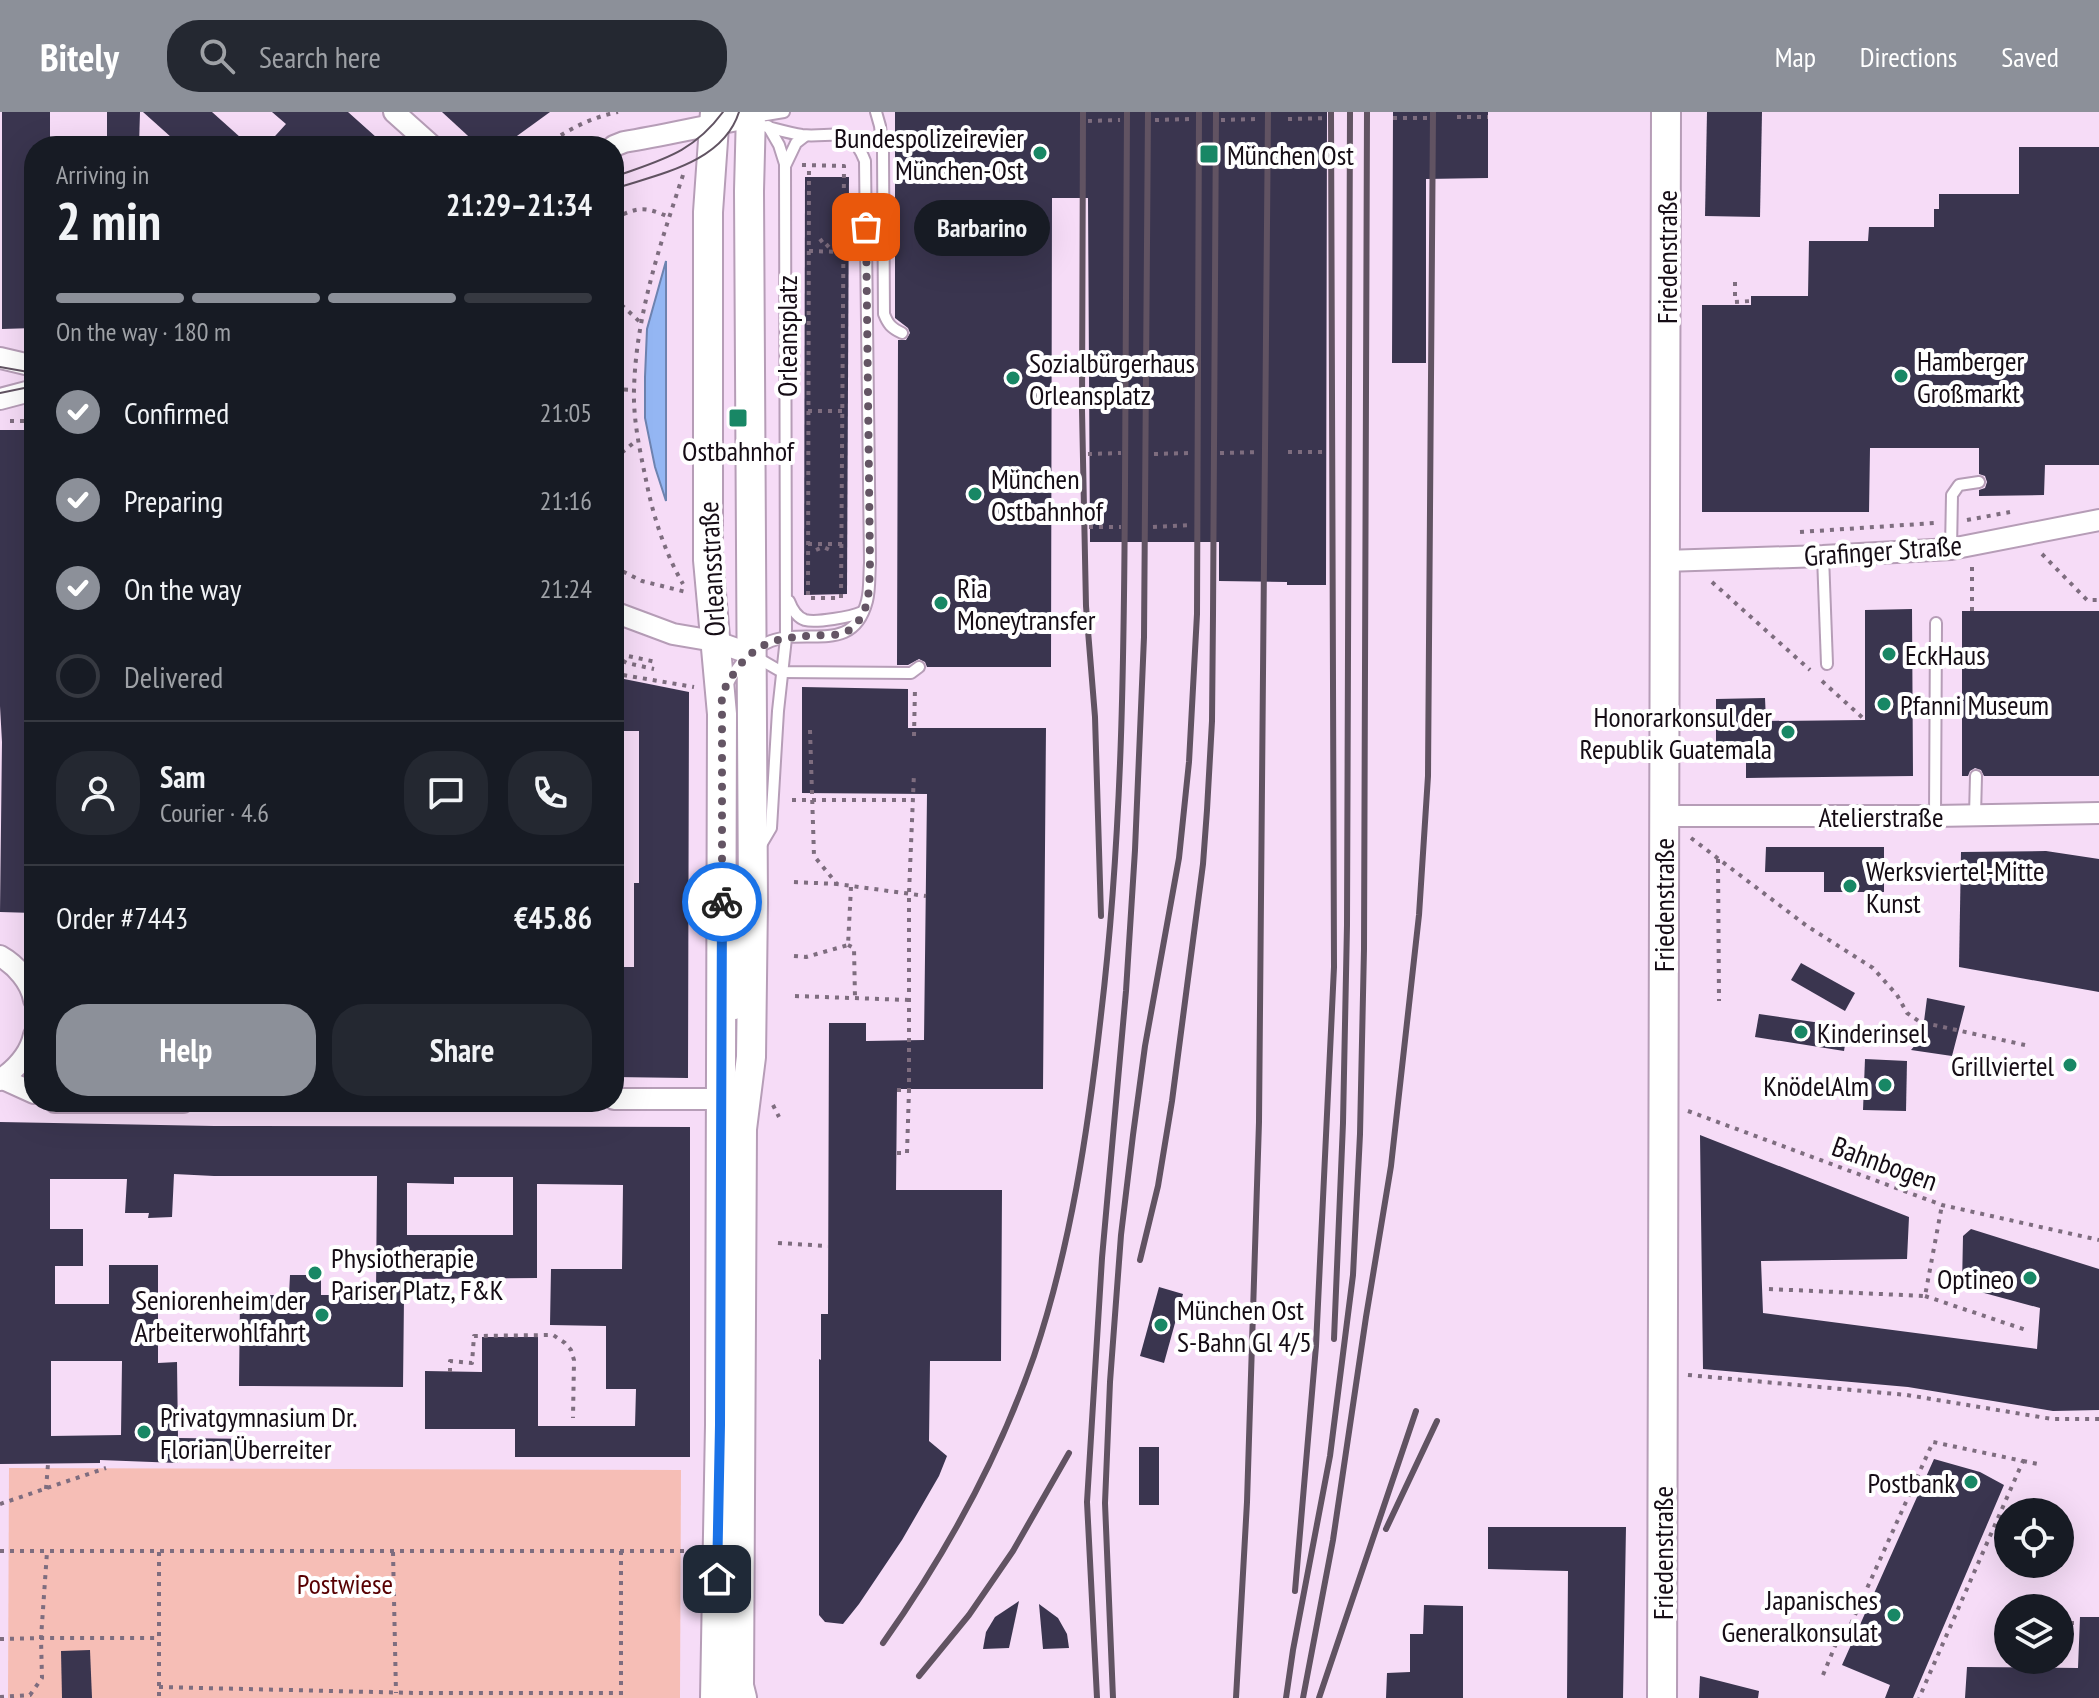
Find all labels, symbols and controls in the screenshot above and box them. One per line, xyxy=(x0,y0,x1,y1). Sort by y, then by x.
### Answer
search box xyxy=(167,20,727,92)
text: Bitely xyxy=(40,32,119,81)
icon: search xyxy=(195,34,239,78)
text: Search here xyxy=(259,37,381,76)
text: Map xyxy=(1775,38,1816,75)
text: Directions xyxy=(1860,38,1957,75)
text: Saved xyxy=(2001,38,2059,75)
place label: Bundespolizeirevier München-Ost xyxy=(834,119,1024,188)
place label: München Ost xyxy=(1227,136,1354,173)
marker: München Ost xyxy=(1198,143,1220,165)
marker: Bundespolizeirevier München-Ost xyxy=(1031,144,1049,162)
text: Arriving in xyxy=(56,158,149,191)
text: 21:29–21:34 xyxy=(446,185,592,224)
text: 2 min xyxy=(56,187,161,254)
street label: Friedenstraße xyxy=(1648,190,1685,324)
pin xyxy=(832,193,900,261)
callout: Barbarino xyxy=(914,199,1050,255)
icon: bag xyxy=(844,205,888,249)
text: Barbarino xyxy=(937,211,1027,244)
street label: Orleansplatz xyxy=(768,275,805,397)
text: On the way · 180 m xyxy=(56,315,231,348)
place label: Hamberger Großmarkt xyxy=(1917,342,2024,411)
place label: Sozialbürgerhaus Orleansplatz xyxy=(1029,344,1195,413)
marker: Hamberger Großmarkt xyxy=(1892,367,1910,385)
marker: Sozialbürgerhaus Orleansplatz xyxy=(1004,369,1022,387)
icon: check xyxy=(56,390,100,434)
text: Confirmed xyxy=(124,393,229,432)
text: 21:05 xyxy=(540,396,592,429)
marker: Ostbahnhof xyxy=(727,407,749,429)
place label: Ostbahnhof xyxy=(682,432,796,469)
place label: München Ostbahnhof xyxy=(991,460,1105,529)
icon: check xyxy=(56,478,100,522)
text: Preparing xyxy=(124,481,223,520)
text: 21:16 xyxy=(540,484,592,517)
marker: München Ostbahnhof xyxy=(966,485,984,503)
street label: Orleansstraße xyxy=(689,500,733,638)
street label: Grafinger Straße xyxy=(1803,526,1963,574)
icon: check xyxy=(56,566,100,610)
text: On the way xyxy=(124,569,241,608)
place label: Ria Moneytransfer xyxy=(957,569,1096,638)
text: 21:24 xyxy=(540,572,592,605)
marker: Ria Moneytransfer xyxy=(932,594,950,612)
place label: EckHaus xyxy=(1905,636,1986,673)
marker: EckHaus xyxy=(1880,645,1898,663)
text: Delivered xyxy=(124,657,223,696)
place label: Pfanni Museum xyxy=(1900,686,2049,723)
marker: Pfanni Museum xyxy=(1875,695,1893,713)
place label: Honorarkonsul der Republik Guatemala xyxy=(1580,698,1772,767)
marker: Honorarkonsul der Republik Guatemala xyxy=(1779,723,1797,741)
button: person xyxy=(56,751,140,835)
button: chat xyxy=(404,751,488,835)
button: phone xyxy=(508,751,592,835)
text: Sam xyxy=(160,757,205,796)
text: Courier · 4.6 xyxy=(160,796,269,829)
street label: Atelierstraße xyxy=(1819,798,1944,835)
street label: Friedenstraße xyxy=(1645,838,1682,972)
place label: Werksviertel-Mitte Kunst xyxy=(1866,852,2045,921)
courier xyxy=(682,862,762,942)
marker: Werksviertel-Mitte Kunst xyxy=(1841,877,1859,895)
icon: bike xyxy=(700,880,744,924)
text: Order #7443 xyxy=(56,898,188,937)
text: €45.86 xyxy=(514,898,592,937)
button: Help xyxy=(56,1004,316,1096)
button: Share xyxy=(332,1004,592,1096)
place label: Kinderinsel xyxy=(1817,1014,1927,1051)
marker: Kinderinsel xyxy=(1792,1023,1810,1041)
place label: Grillviertel xyxy=(1951,1047,2054,1084)
marker: Grillviertel xyxy=(2061,1056,2079,1074)
place label: KnödelAlm xyxy=(1763,1067,1869,1104)
marker: KnödelAlm xyxy=(1876,1076,1894,1094)
street label: Bahnbogen xyxy=(1827,1127,1943,1199)
place label: Physiotherapie Pariser Platz, F&K xyxy=(331,1239,504,1308)
place label: Optineo xyxy=(1937,1260,2014,1297)
marker: Physiotherapie Pariser Platz, F&K xyxy=(306,1264,324,1282)
marker: Optineo xyxy=(2021,1269,2039,1287)
place label: Seniorenheim der Arbeiterwohlfahrt xyxy=(135,1281,306,1350)
place label: München Ost S-Bahn Gl 4/5 xyxy=(1177,1291,1312,1360)
marker: Seniorenheim der Arbeiterwohlfahrt xyxy=(313,1306,331,1324)
marker: München Ost S-Bahn Gl 4/5 xyxy=(1152,1316,1170,1334)
place label: Privatgymnasium Dr. Florian Überreiter xyxy=(160,1398,357,1467)
marker: Privatgymnasium Dr. Florian Überreiter xyxy=(135,1423,153,1441)
place label: Postbank xyxy=(1867,1464,1955,1501)
marker: Postbank xyxy=(1962,1473,1980,1491)
street label: Friedenstraße xyxy=(1644,1486,1681,1620)
map controls xyxy=(1994,1498,2074,1674)
button: locate xyxy=(1994,1498,2074,1578)
pin xyxy=(683,1545,751,1613)
icon: home xyxy=(695,1557,739,1601)
park label: Postwiese xyxy=(297,1565,393,1602)
place label: Japanisches Generalkonsulat xyxy=(1721,1581,1878,1650)
button: layers xyxy=(1994,1594,2074,1674)
marker: Japanisches Generalkonsulat xyxy=(1885,1606,1903,1624)

